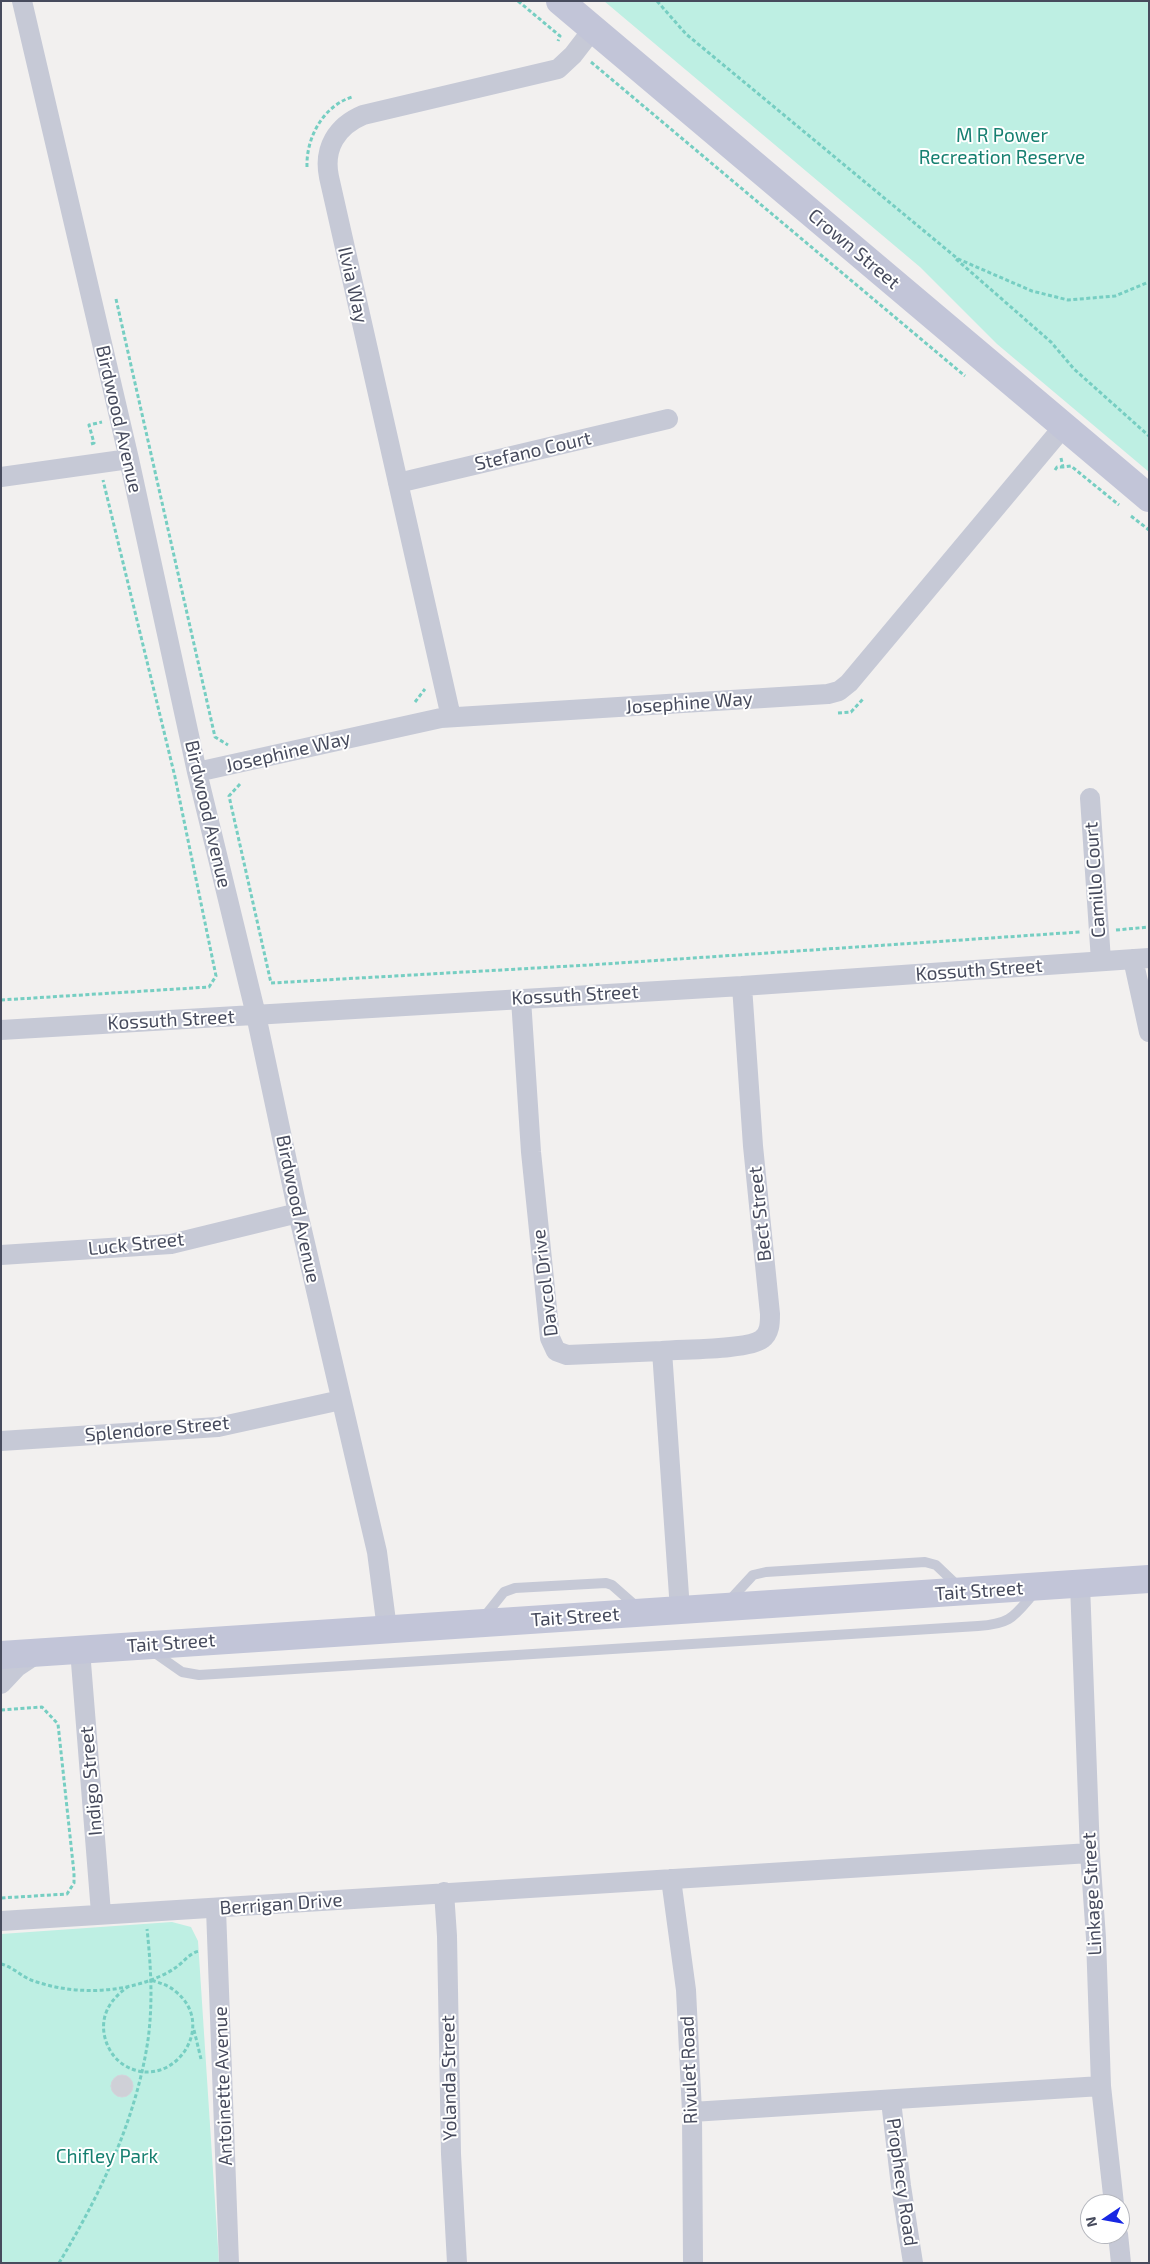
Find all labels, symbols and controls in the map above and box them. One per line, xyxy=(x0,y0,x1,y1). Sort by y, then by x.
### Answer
park label: M R Power Recreation Reserve xyxy=(919,125,1085,169)
street label: Crown Street xyxy=(804,204,904,294)
street label: Ilvia Way xyxy=(333,244,373,326)
street label: Birdwood Avenue xyxy=(91,343,147,495)
street label: Stefano Court xyxy=(472,427,594,475)
street label: Josephine Way xyxy=(625,687,753,719)
street label: Josephine Way xyxy=(223,727,353,777)
street label: Birdwood Avenue xyxy=(180,738,236,890)
street label: Camillo Court xyxy=(1080,821,1110,939)
street label: Kossuth Street xyxy=(915,954,1043,986)
street label: Kossuth Street xyxy=(511,980,639,1010)
street label: Kossuth Street xyxy=(107,1005,235,1035)
street label: Birdwood Avenue xyxy=(271,1133,325,1285)
street label: Bect Street xyxy=(744,1165,776,1263)
street label: Luck Street xyxy=(87,1228,185,1260)
street label: Davcol Drive xyxy=(527,1228,563,1338)
street label: Splendore Street xyxy=(84,1411,230,1447)
street label: Tait Street xyxy=(934,1577,1024,1605)
street label: Tait Street xyxy=(530,1603,620,1631)
street label: Tait Street xyxy=(126,1629,216,1657)
street label: Indigo Street xyxy=(75,1725,107,1837)
street label: Linkage Street xyxy=(1077,1832,1107,1956)
street label: Berrigan Drive xyxy=(219,1888,343,1920)
street label: Antoinette Avenue xyxy=(209,2006,237,2166)
street label: Yolanda Street xyxy=(437,2015,461,2141)
street label: Rivulet Road xyxy=(676,2015,702,2125)
street label: Prophecy Road xyxy=(882,2117,922,2247)
park label: Chifley Park xyxy=(56,2146,158,2168)
north arrow xyxy=(1080,2194,1130,2244)
text: N xyxy=(1081,2215,1100,2229)

